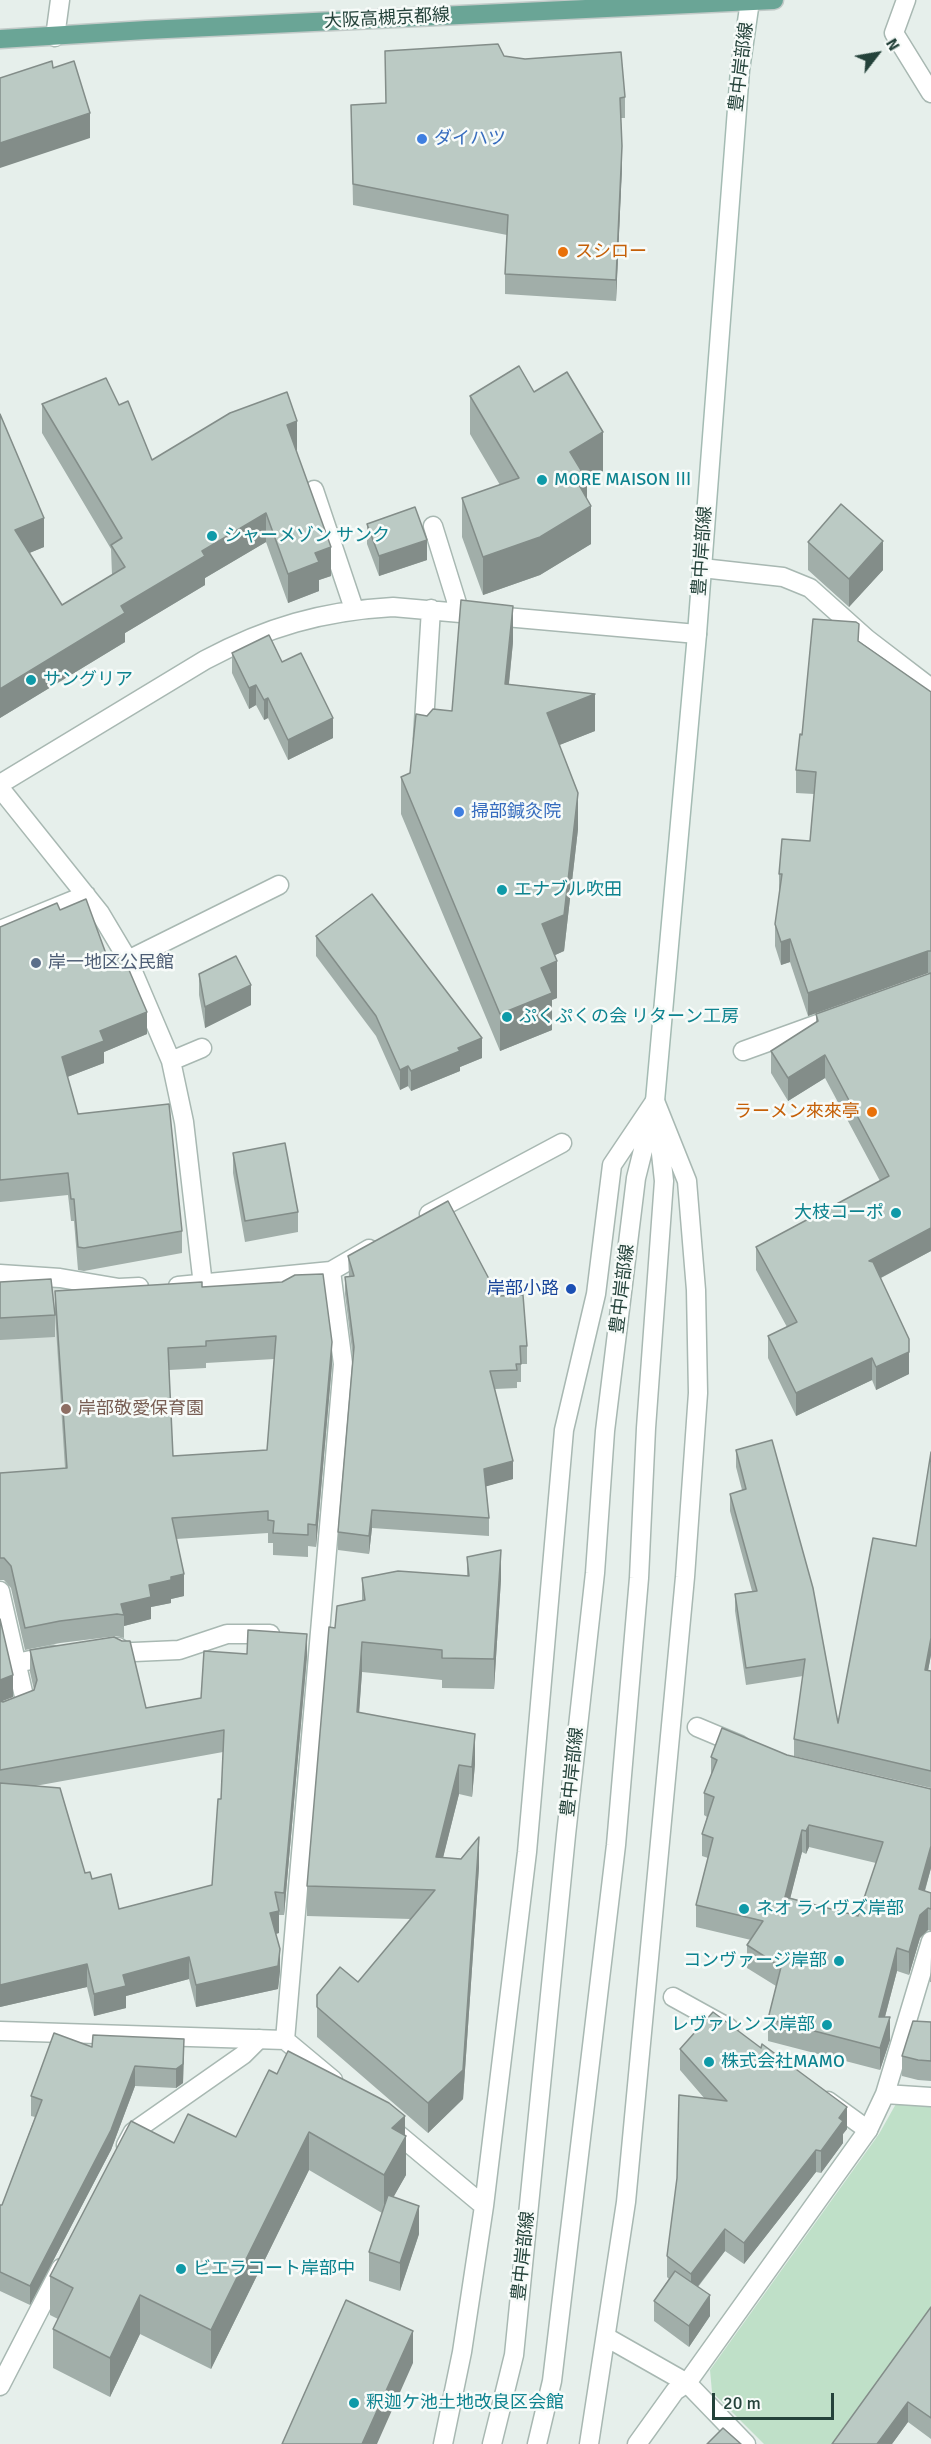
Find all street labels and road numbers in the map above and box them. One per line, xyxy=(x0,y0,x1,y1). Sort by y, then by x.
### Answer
street label: 大阪高槻京都線 xyxy=(324,5,450,33)
street label: 豊中岸部線 xyxy=(726,21,758,113)
street label: 豊中岸部線 xyxy=(689,505,717,597)
street label: 豊中岸部線 xyxy=(607,1243,639,1335)
street label: 豊中岸部線 xyxy=(558,1726,588,1818)
street label: 豊中岸部線 xyxy=(509,2210,539,2302)

